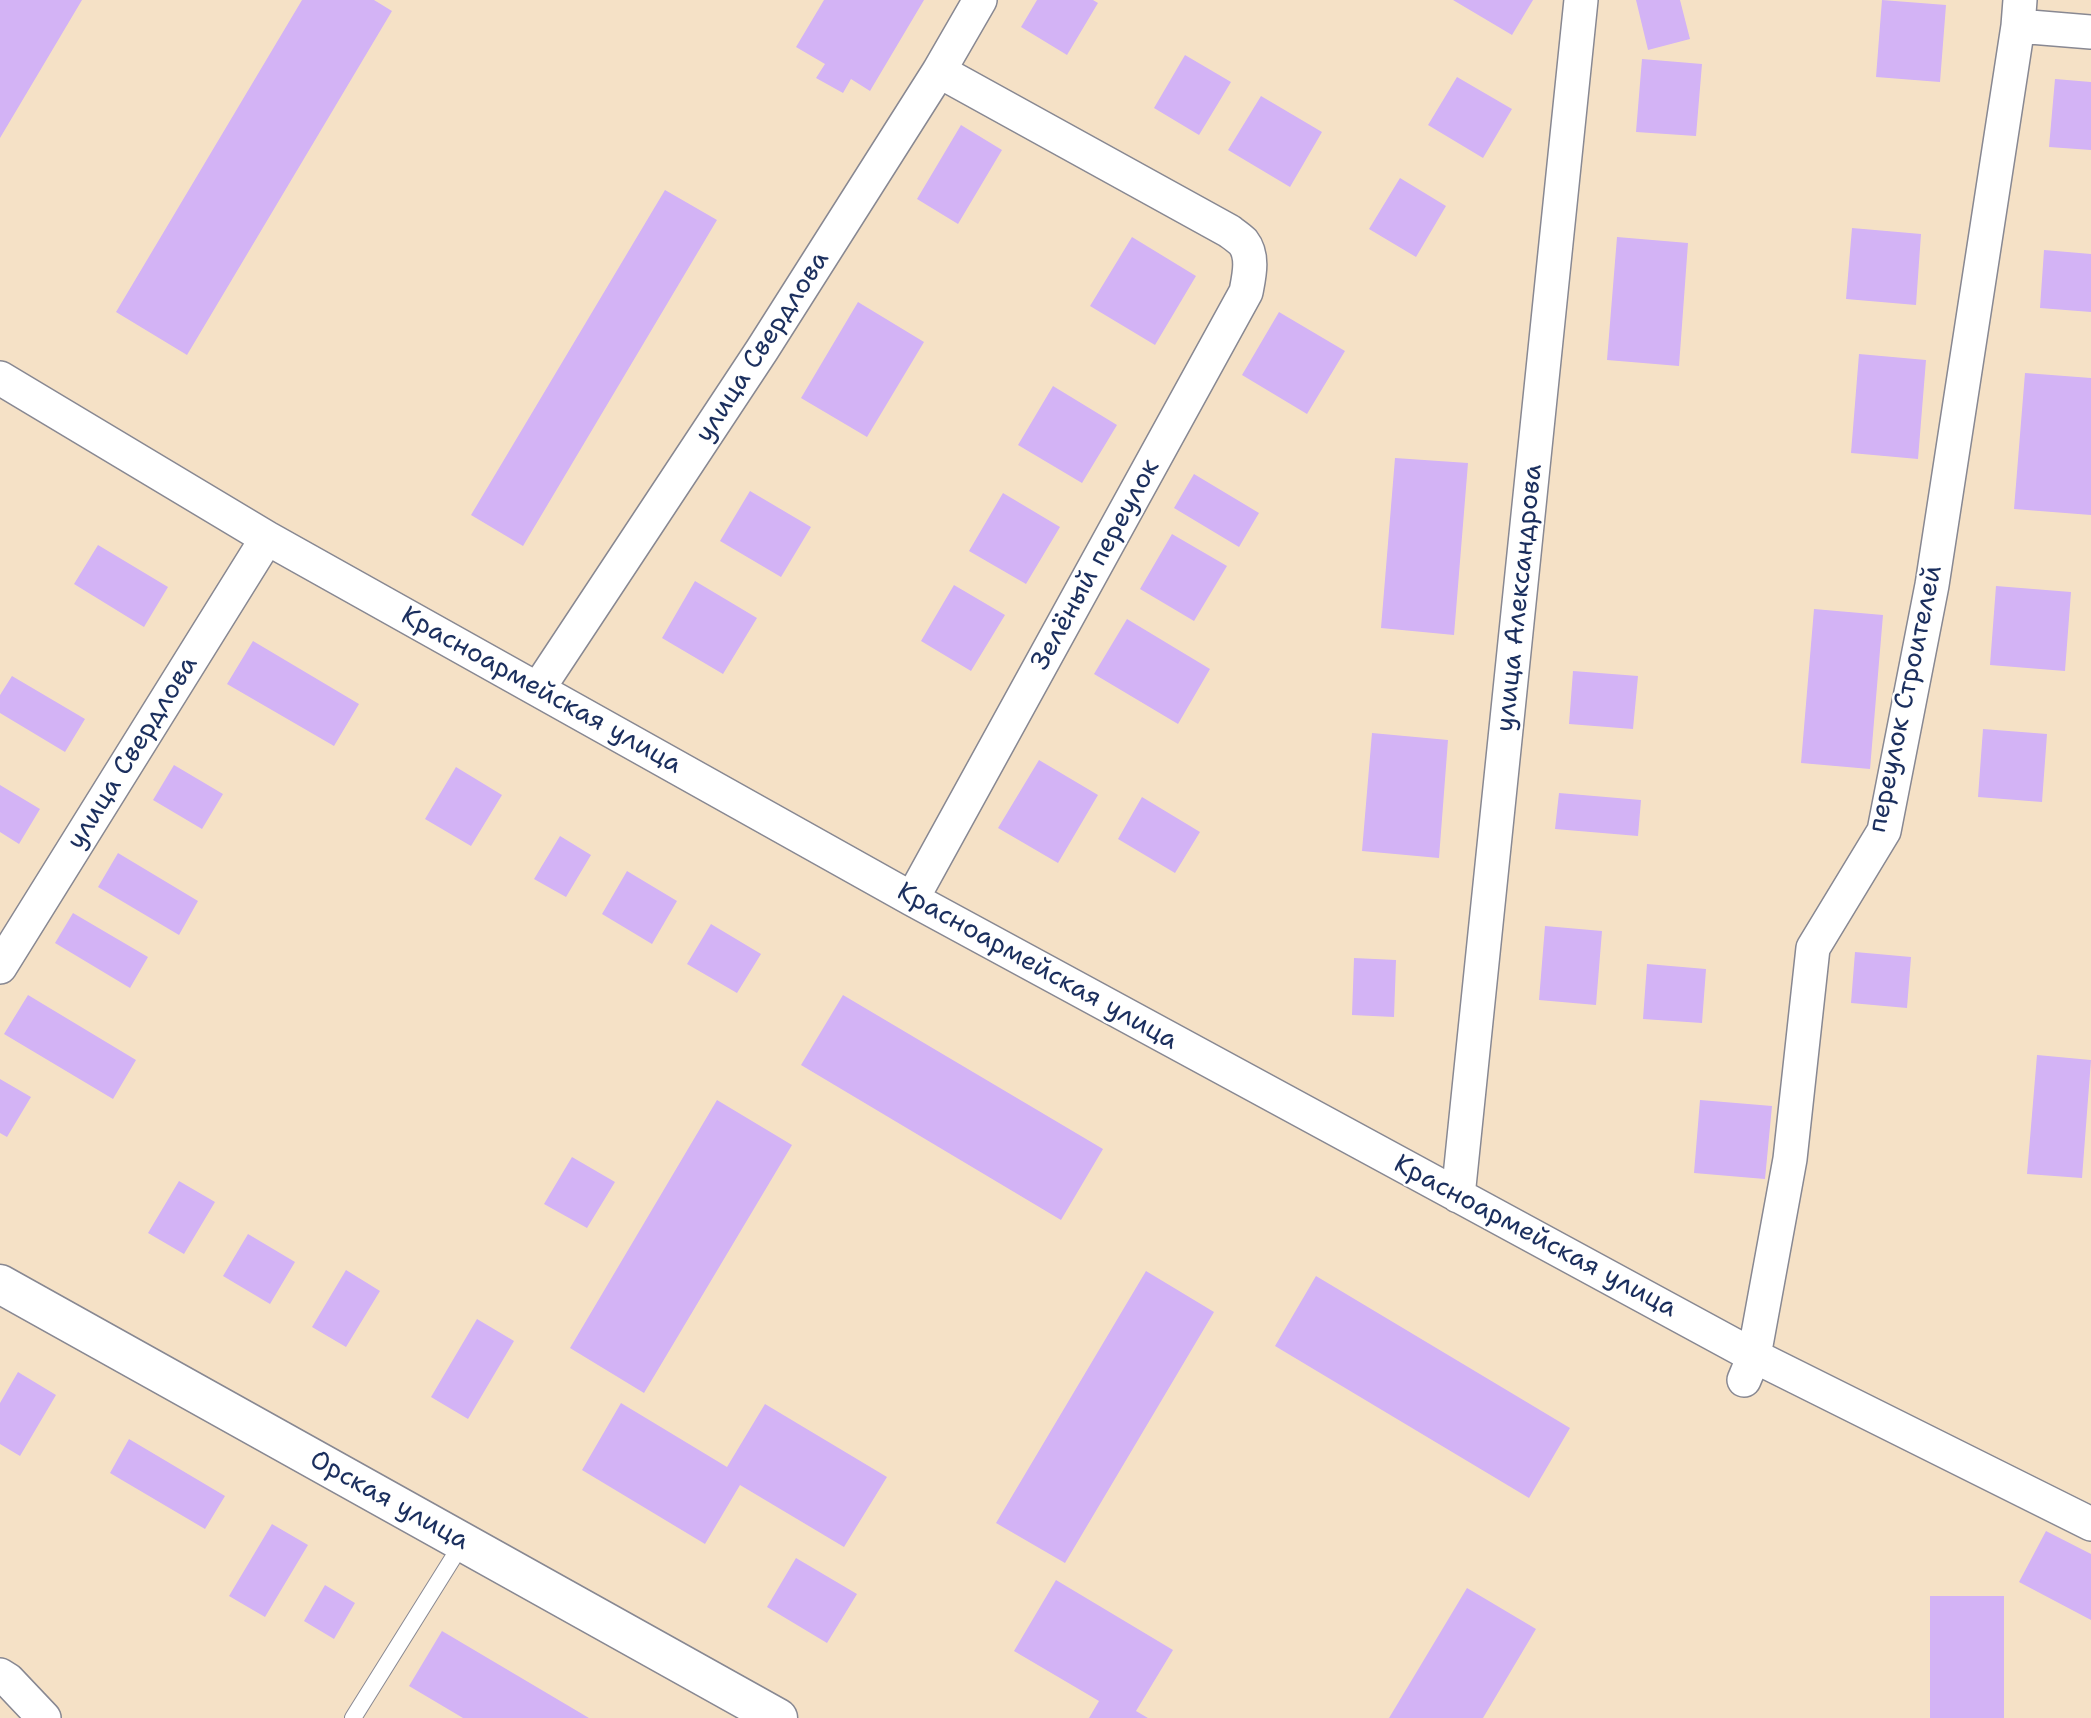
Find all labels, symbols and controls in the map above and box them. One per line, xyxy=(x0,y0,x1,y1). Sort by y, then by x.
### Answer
street label: улица Свердлова xyxy=(689,245,837,449)
street label: Зелёный переулок xyxy=(1025,454,1167,676)
street label: улица Александрова xyxy=(1490,463,1550,733)
street label: переулок Строителей xyxy=(1862,562,1950,836)
street label: Красноармейская улица xyxy=(395,601,687,781)
street label: улица Свердлова xyxy=(61,651,205,855)
street label: Красноармейская улица xyxy=(891,877,1183,1057)
street label: Красноармейская улица xyxy=(1388,1149,1682,1325)
street label: Орская улица xyxy=(304,1444,474,1558)

